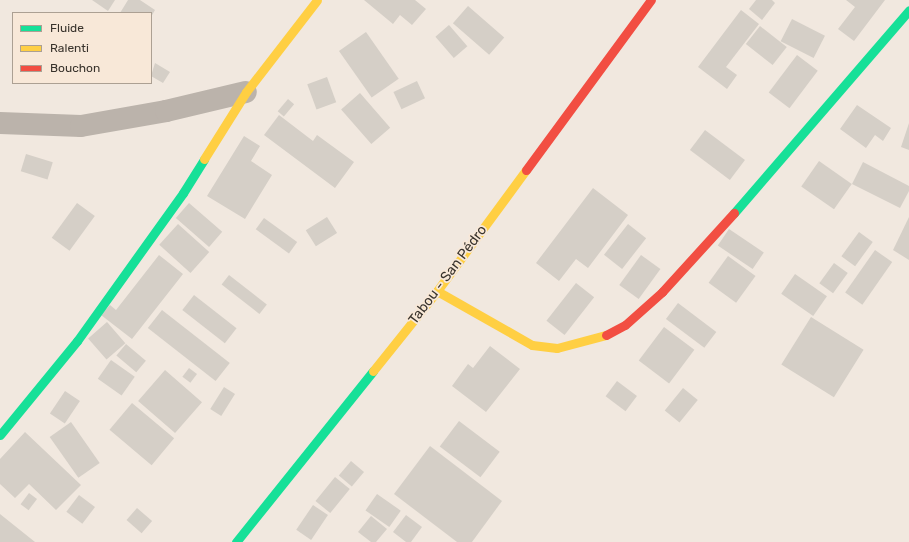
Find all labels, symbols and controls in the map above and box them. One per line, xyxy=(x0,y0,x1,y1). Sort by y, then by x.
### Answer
legend xyxy=(12,12,152,84)
text: Fluide xyxy=(50,21,84,35)
text: Ralenti xyxy=(50,41,89,55)
text: Bouchon xyxy=(50,61,100,75)
street label: Tabou - San Pédro xyxy=(405,222,491,328)

